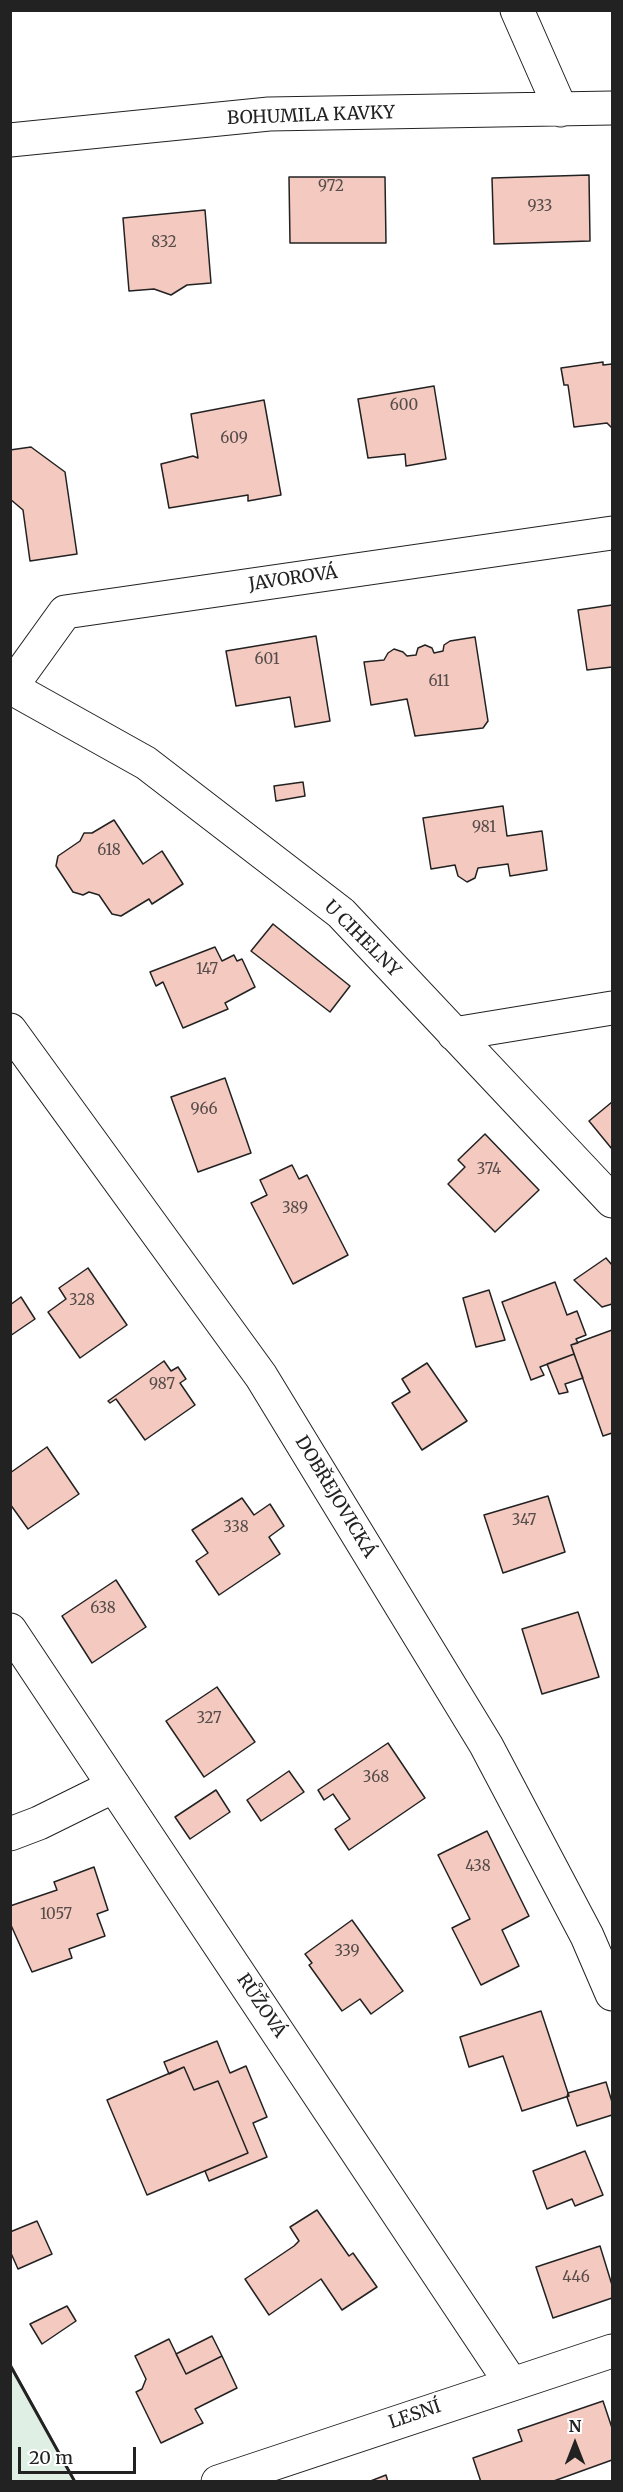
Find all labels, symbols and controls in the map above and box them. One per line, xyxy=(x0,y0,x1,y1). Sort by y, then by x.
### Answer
street label: BOHUMILA KAVKY xyxy=(227,102,395,130)
house number: 972 xyxy=(318,178,344,196)
house number: 933 xyxy=(528,198,552,216)
house number: 832 xyxy=(151,234,177,252)
house number: 600 xyxy=(390,397,418,415)
house number: 609 xyxy=(220,430,248,448)
street label: JAVOROVÁ xyxy=(247,562,339,596)
house number: 601 xyxy=(255,651,279,669)
house number: 611 xyxy=(428,673,450,691)
house number: 981 xyxy=(472,819,496,837)
house number: 618 xyxy=(97,842,121,860)
street label: U CIHELNY xyxy=(319,896,405,982)
house number: 147 xyxy=(196,961,218,979)
house number: 966 xyxy=(190,1101,218,1119)
house number: 374 xyxy=(477,1161,501,1179)
house number: 389 xyxy=(282,1200,308,1218)
house number: 328 xyxy=(69,1292,95,1310)
house number: 987 xyxy=(149,1376,175,1394)
street label: DOBŘEJOVICKÁ xyxy=(290,1432,380,1562)
house number: 347 xyxy=(512,1512,536,1530)
house number: 338 xyxy=(223,1519,249,1537)
house number: 638 xyxy=(90,1600,116,1618)
house number: 327 xyxy=(196,1710,222,1728)
house number: 368 xyxy=(363,1769,389,1787)
house number: 438 xyxy=(465,1858,491,1876)
house number: 1057 xyxy=(40,1906,72,1924)
house number: 339 xyxy=(334,1943,360,1961)
street label: RŮŽOVÁ xyxy=(232,1970,290,2042)
house number: 446 xyxy=(562,2269,590,2287)
street label: LESNÍ xyxy=(386,2396,444,2434)
north arrow xyxy=(545,2414,605,2474)
text: N xyxy=(569,2416,581,2436)
scale bar xyxy=(21,2435,140,2473)
text: 20 m xyxy=(29,2446,73,2469)

